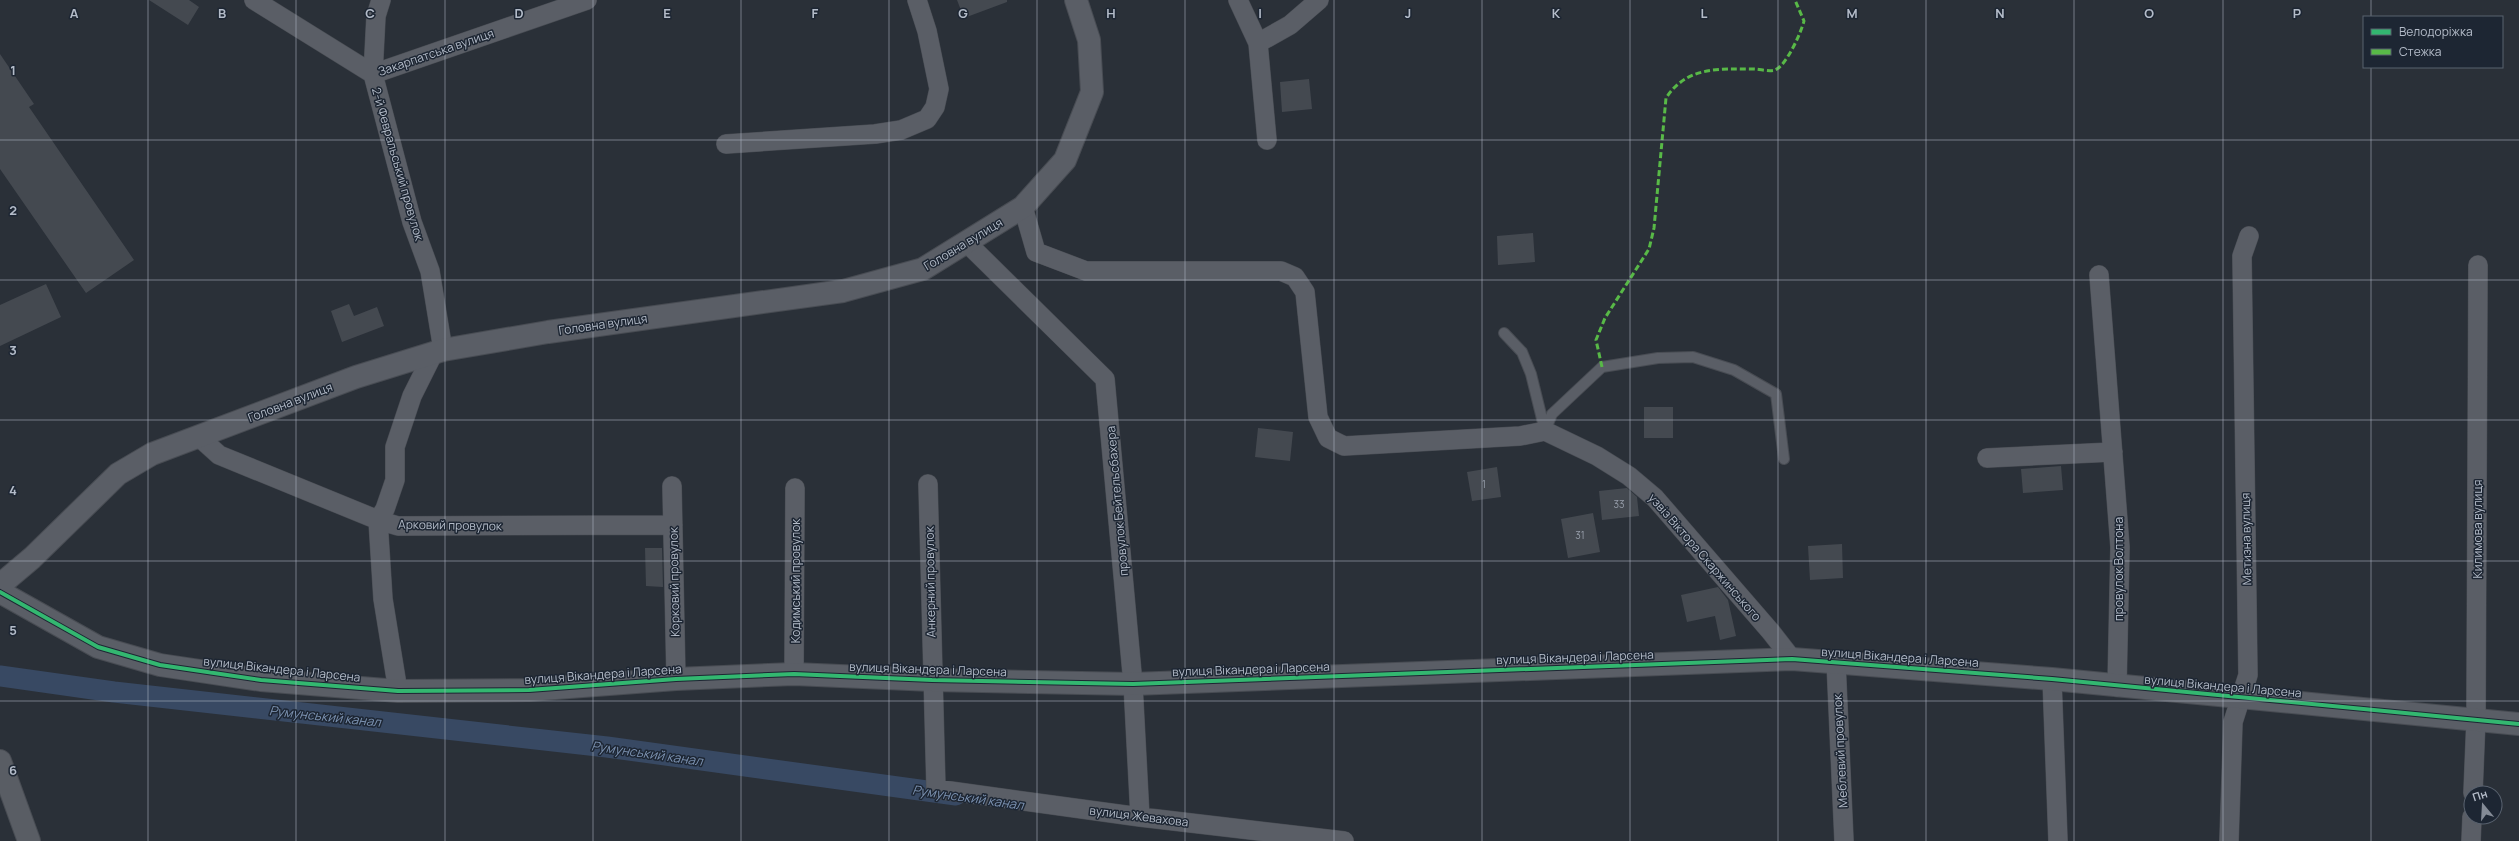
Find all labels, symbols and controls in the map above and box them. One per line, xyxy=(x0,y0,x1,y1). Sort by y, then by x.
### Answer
text: A xyxy=(70,4,79,22)
text: B xyxy=(218,4,226,22)
text: C xyxy=(365,4,375,22)
text: D xyxy=(514,4,524,22)
text: E xyxy=(663,4,671,22)
text: F xyxy=(812,4,819,22)
text: G xyxy=(958,4,968,22)
text: H xyxy=(1106,4,1116,22)
text: I xyxy=(1258,4,1262,22)
text: J xyxy=(1405,4,1411,22)
text: K xyxy=(1552,4,1561,22)
text: L xyxy=(1701,4,1708,22)
text: M xyxy=(1846,4,1858,22)
text: N xyxy=(1995,4,2005,22)
text: O xyxy=(2144,4,2154,22)
text: P xyxy=(2293,4,2301,22)
legend xyxy=(2363,16,2503,68)
text: Велодоріжка xyxy=(2399,23,2473,40)
street label: Закарпатська вулиця xyxy=(376,24,496,80)
text: Стежка xyxy=(2399,43,2441,60)
text: 1 xyxy=(10,61,16,79)
street label: 2-й Февральський провулок xyxy=(368,85,428,244)
text: 2 xyxy=(9,201,17,219)
street label: Головна вулиця xyxy=(920,214,1006,274)
street label: Головна вулиця xyxy=(558,309,648,339)
text: 3 xyxy=(9,341,17,359)
street label: Головна вулиця xyxy=(245,378,335,426)
street label: провулок Бейтельсбахера xyxy=(1102,425,1132,577)
house number: 1 xyxy=(1482,477,1486,491)
street label: Килимова вулиця xyxy=(2469,480,2486,578)
text: 4 xyxy=(9,481,17,499)
street label: узвіз Віктора Скаржинського xyxy=(1645,489,1765,625)
street label: Метизна вулиця xyxy=(2237,493,2255,585)
house number: 33 xyxy=(1613,497,1625,511)
street label: Арковий провулок xyxy=(398,516,503,534)
street label: провулок Волтона xyxy=(2110,517,2127,621)
street label: Кодимський провулок xyxy=(787,518,804,643)
street label: Анкерний провулок xyxy=(921,525,939,638)
street label: Корковий провулок xyxy=(665,526,683,637)
house number: 31 xyxy=(1575,528,1585,542)
text: 5 xyxy=(9,621,17,639)
street label: вулиця Вікандера і Ларсена xyxy=(1821,643,1979,671)
street label: вулиця Вікандера і Ларсена xyxy=(1496,646,1654,668)
street label: вулиця Вікандера і Ларсена xyxy=(203,652,361,686)
street label: вулиця Вікандера і Ларсена xyxy=(849,658,1007,680)
street label: вулиця Вікандера і Ларсена xyxy=(1172,658,1330,680)
street label: вулиця Вікандера і Ларсена xyxy=(524,660,682,688)
street label: вулиця Вікандера і Ларсена xyxy=(2144,671,2302,701)
street label: Меблевий провулок xyxy=(1828,693,1851,808)
water label: Румунський канал xyxy=(268,701,383,731)
water label: Румунський канал xyxy=(590,736,705,770)
text: 6 xyxy=(9,761,17,779)
water label: Румунський канал xyxy=(911,780,1026,814)
north arrow xyxy=(2463,785,2503,825)
text: Пн xyxy=(2470,786,2489,804)
street label: вулиця Жевахова xyxy=(1089,802,1189,830)

